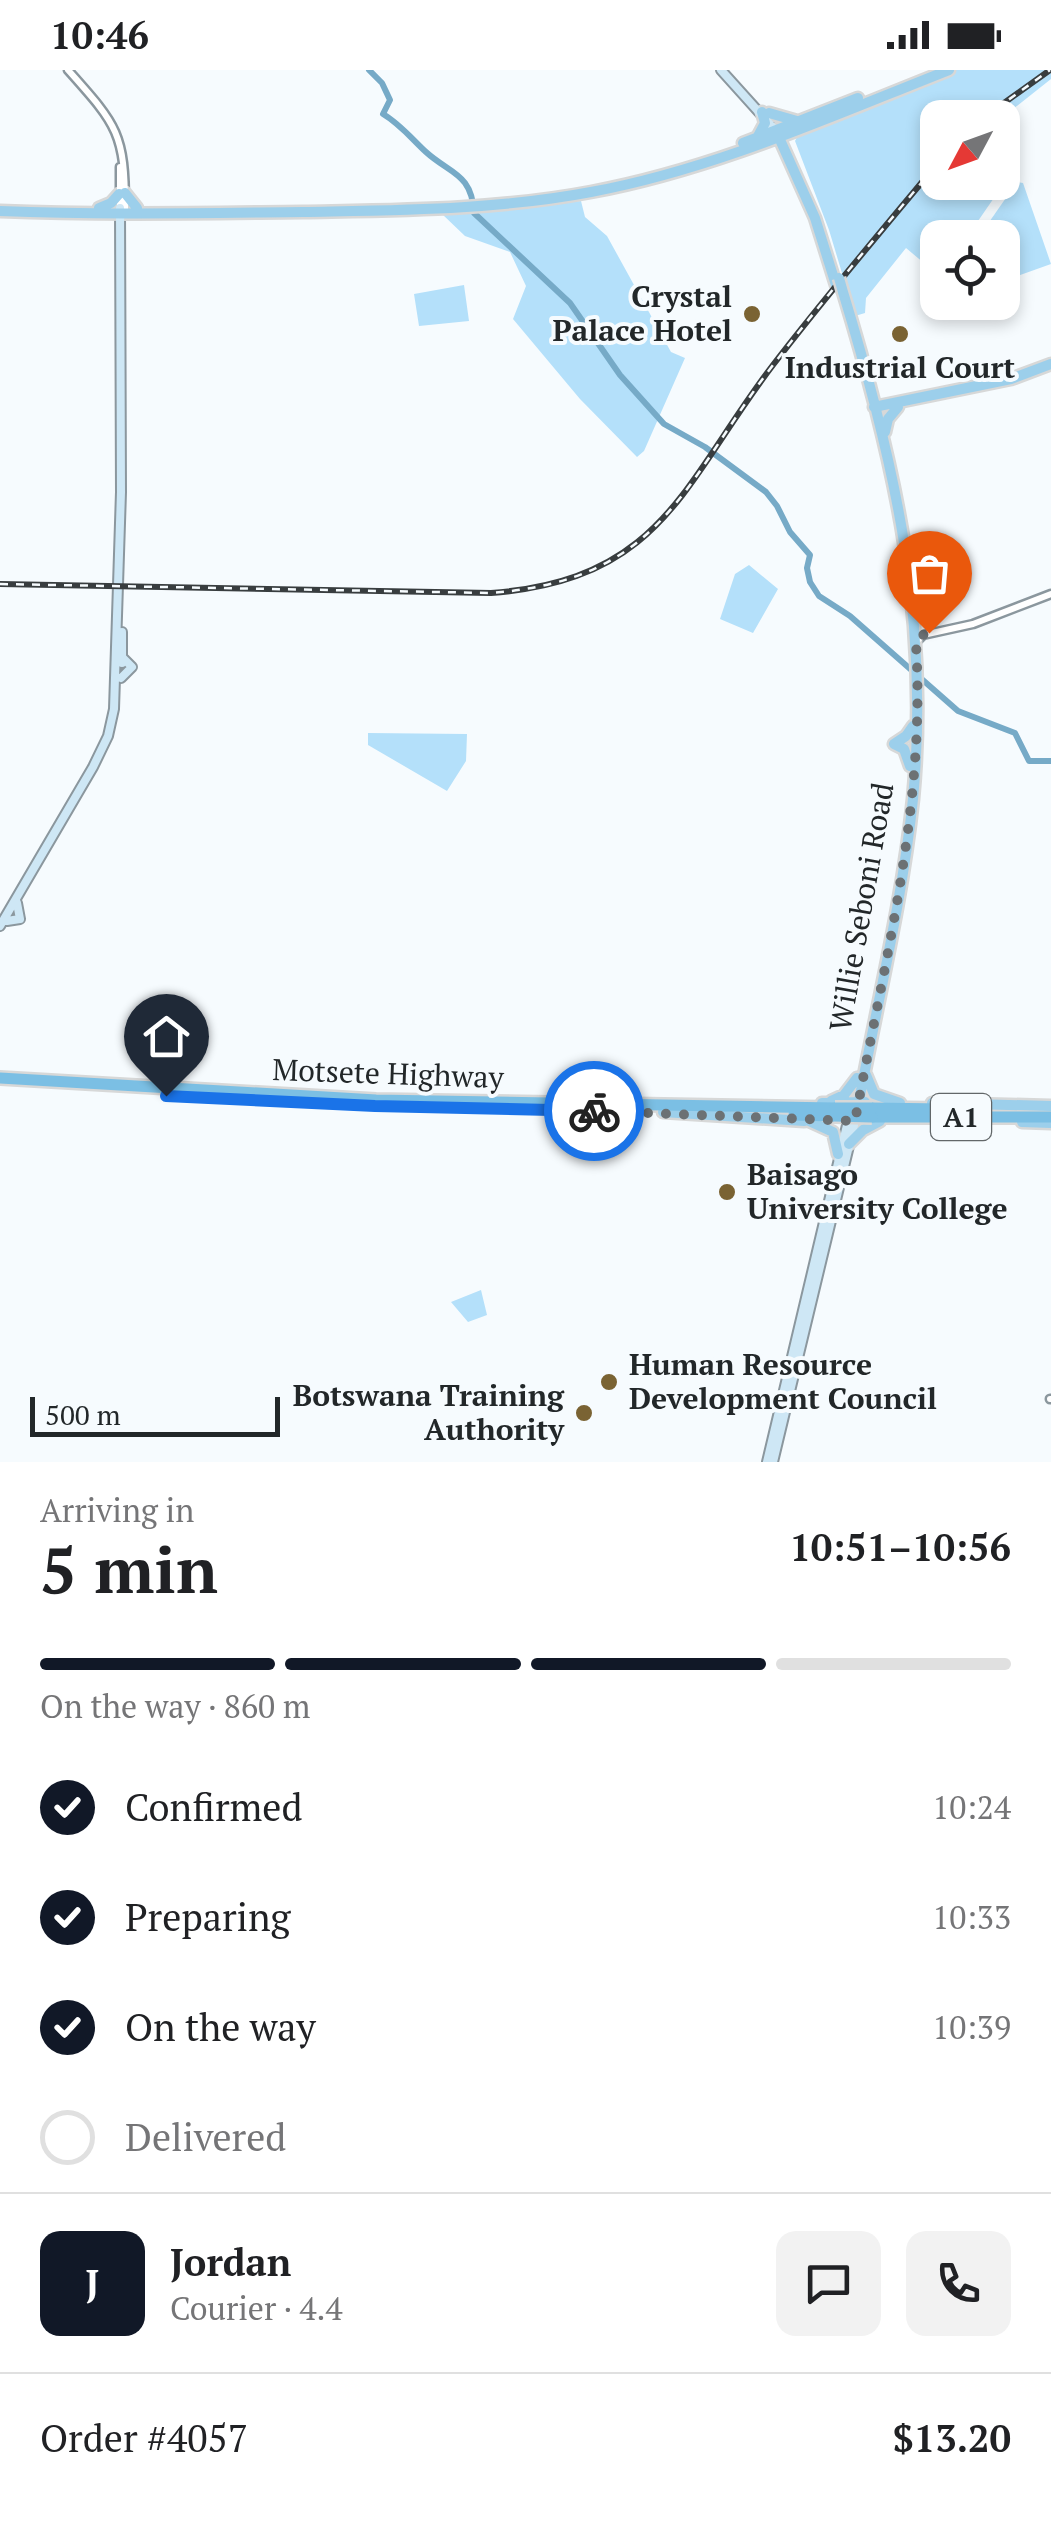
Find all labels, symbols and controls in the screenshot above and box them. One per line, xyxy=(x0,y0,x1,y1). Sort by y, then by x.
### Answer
text: 10:46 xyxy=(50,10,149,60)
north arrow xyxy=(920,100,1020,200)
map controls xyxy=(920,100,1020,320)
button: locate xyxy=(920,220,1020,320)
place label: Crystal Palace Hotel xyxy=(553,276,732,350)
marker: Crystal Palace Hotel xyxy=(741,303,763,325)
marker: Industrial Court xyxy=(889,323,911,345)
place label: Industrial Court xyxy=(785,347,1015,387)
pin xyxy=(887,531,972,634)
icon: bag xyxy=(902,546,957,601)
street label: Willie Seboni Road xyxy=(819,779,903,1034)
pin xyxy=(124,994,209,1097)
icon: home xyxy=(139,1009,194,1064)
street label: Motsete Highway xyxy=(272,1049,505,1097)
courier xyxy=(544,1061,644,1161)
icon: bike xyxy=(567,1084,622,1139)
road number: A1 xyxy=(931,1094,991,1140)
place label: Baisago University College xyxy=(747,1154,1008,1228)
marker: Baisago University College xyxy=(716,1181,738,1203)
place label: Human Resource Development Council xyxy=(629,1344,937,1418)
marker: Human Resource Development Council xyxy=(598,1371,620,1393)
place label: Botswana Training Authority xyxy=(293,1375,565,1449)
scale bar xyxy=(30,1392,280,1436)
text: 500 m xyxy=(45,1396,121,1433)
marker: Botswana Training Authority xyxy=(573,1402,595,1424)
text: Arriving in xyxy=(40,1489,194,1531)
text: 10:51–10:56 xyxy=(789,1522,1011,1572)
text: 5 min xyxy=(40,1525,218,1612)
text: On the way · 860 m xyxy=(40,1685,310,1727)
icon: check xyxy=(40,1780,95,1835)
text: Confirmed xyxy=(125,1782,303,1832)
text: 10:24 xyxy=(932,1786,1011,1828)
icon: check xyxy=(40,1890,95,1945)
text: Preparing xyxy=(125,1892,291,1942)
text: 10:33 xyxy=(932,1896,1011,1938)
icon: check xyxy=(40,2000,95,2055)
text: On the way xyxy=(125,2002,316,2052)
text: 10:39 xyxy=(932,2006,1011,2048)
text: Delivered xyxy=(125,2112,286,2162)
button: chat xyxy=(776,2231,881,2336)
button: phone xyxy=(906,2231,1011,2336)
text: Jordan xyxy=(170,2237,291,2287)
text: J xyxy=(86,2258,99,2308)
text: Courier · 4.4 xyxy=(170,2287,342,2329)
text: Order #4057 xyxy=(40,2413,248,2463)
text: $13.20 xyxy=(892,2413,1011,2463)

